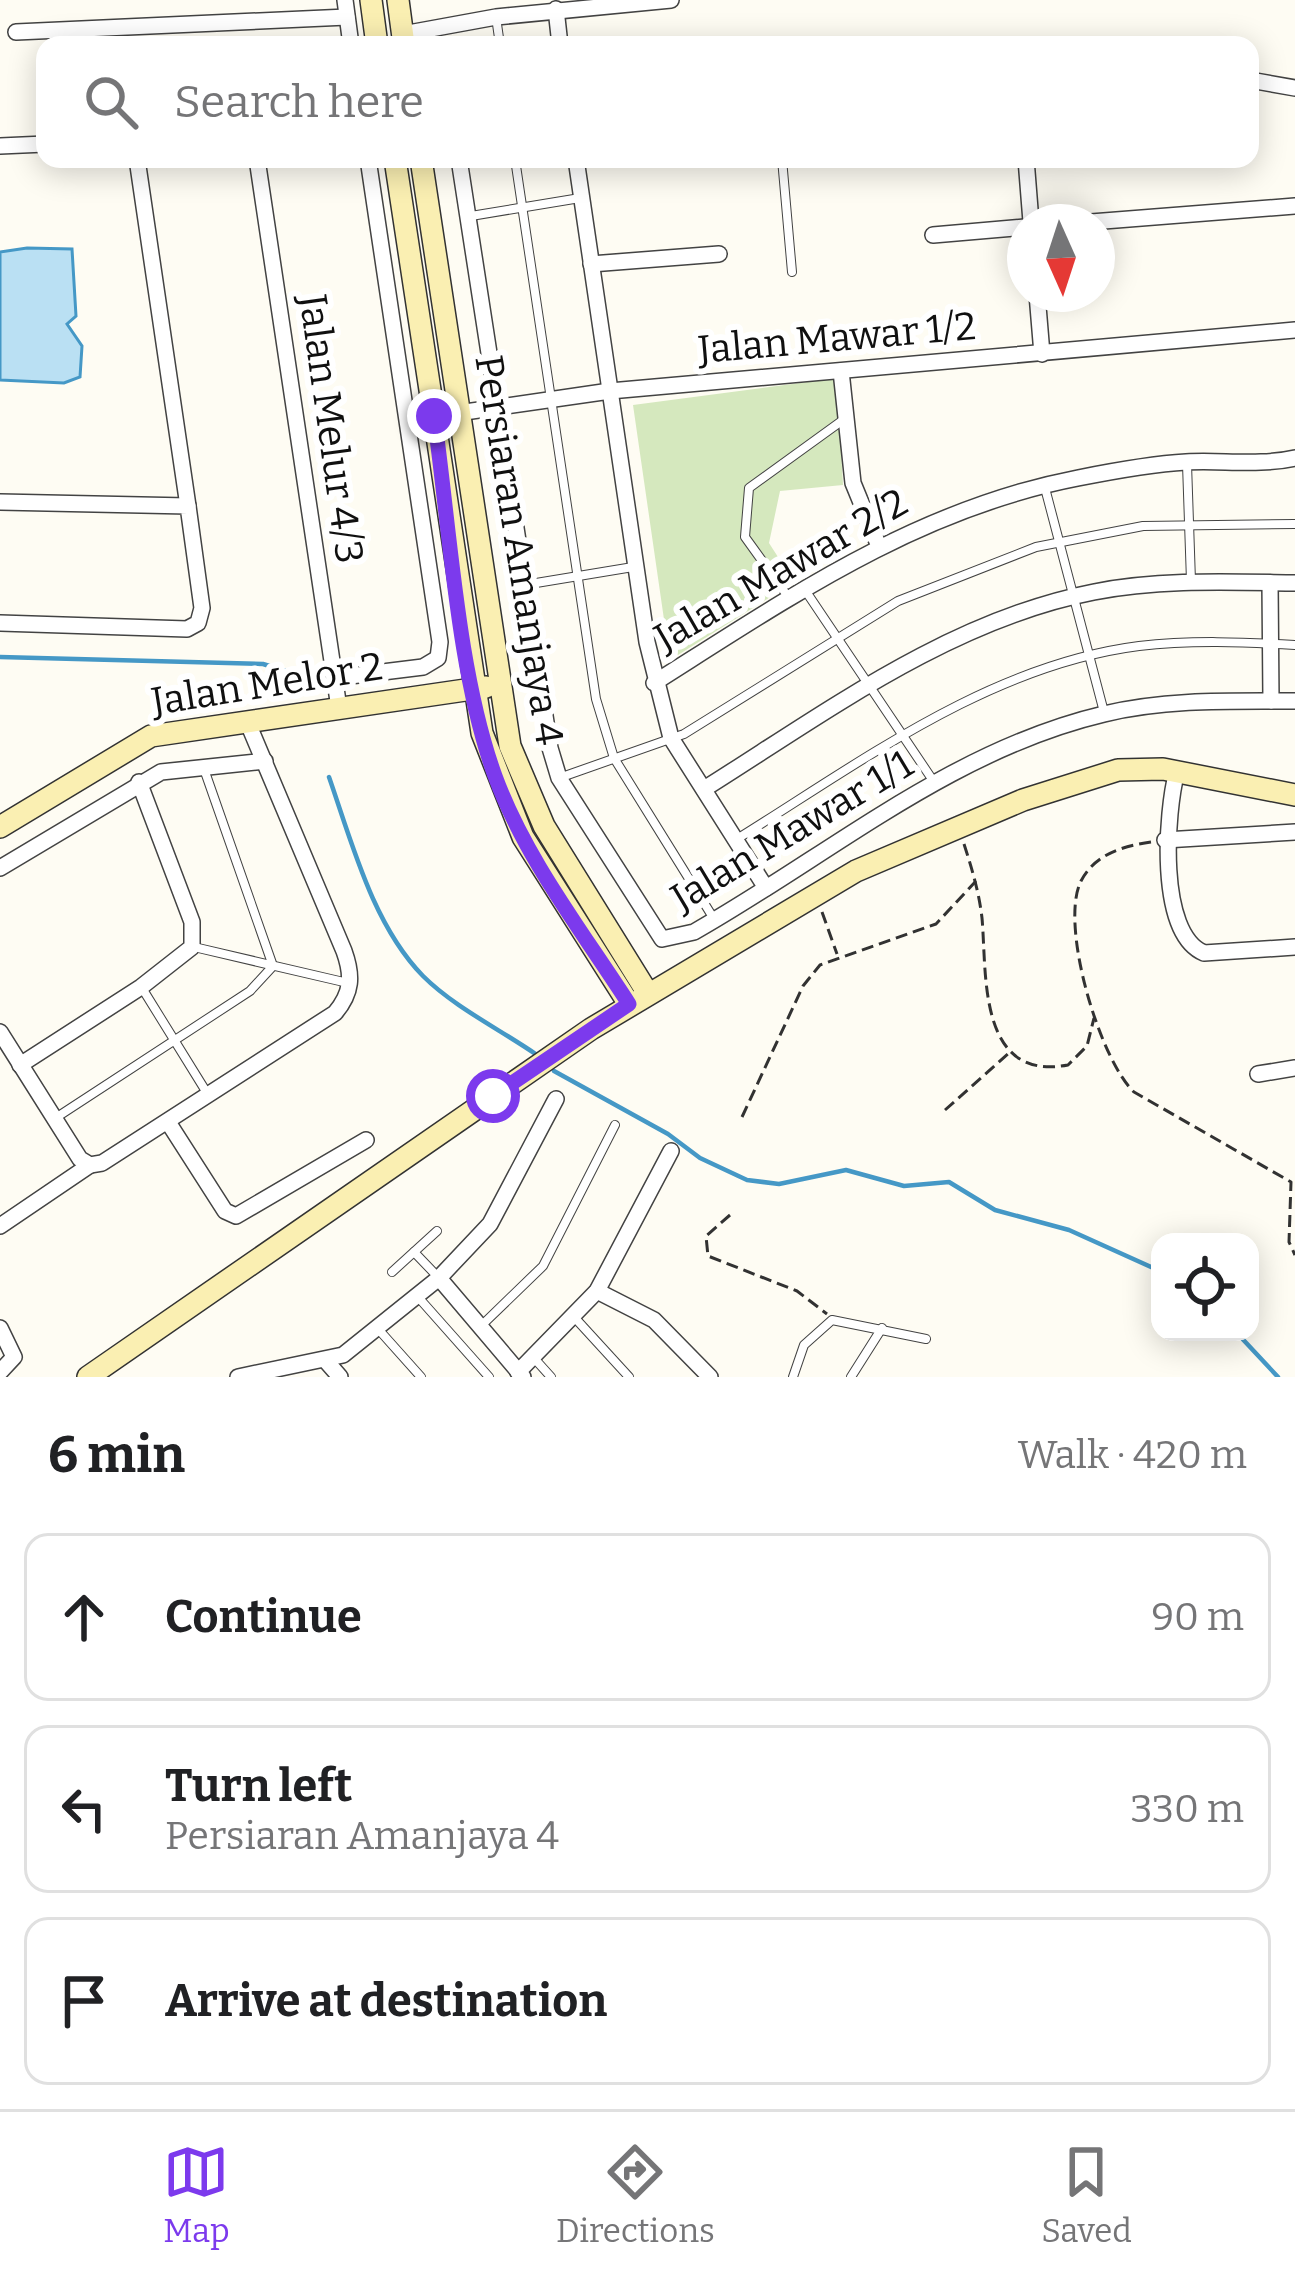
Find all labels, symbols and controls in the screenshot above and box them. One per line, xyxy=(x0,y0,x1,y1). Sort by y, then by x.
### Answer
search box xyxy=(36,36,1259,168)
icon: search xyxy=(78,69,144,135)
text: Search here xyxy=(174,75,424,129)
north arrow xyxy=(1007,204,1115,312)
street label: Jalan Melur 4/3 xyxy=(289,291,373,566)
street label: Jalan Mawar 1/2 xyxy=(695,303,978,373)
street label: Persiaran Amanjaya 4 xyxy=(465,352,573,748)
route end xyxy=(407,389,461,443)
street label: Jalan Mawar 2/2 xyxy=(646,479,915,661)
street label: Jalan Melor 2 xyxy=(147,643,386,725)
street label: Jalan Mawar 1/1 xyxy=(662,741,921,922)
route start xyxy=(466,1069,520,1123)
map controls xyxy=(1151,1233,1259,1341)
button: locate xyxy=(1151,1233,1259,1341)
text: 6 min xyxy=(48,1424,185,1486)
text: Walk · 420 m xyxy=(1018,1432,1247,1478)
icon: ahead xyxy=(51,1584,117,1650)
text: Continue xyxy=(165,1590,362,1644)
text: 90 m xyxy=(1151,1594,1244,1640)
text: Turn left xyxy=(165,1759,352,1813)
icon: left xyxy=(51,1776,117,1842)
text: 330 m xyxy=(1130,1786,1244,1832)
text: Persiaran Amanjaya 4 xyxy=(165,1813,559,1859)
icon: arrive xyxy=(51,1968,117,2034)
text: Arrive at destination xyxy=(165,1974,607,2028)
tab: Map xyxy=(163,2139,230,2251)
tab: Directions xyxy=(556,2139,715,2251)
tab: Saved xyxy=(1041,2139,1132,2251)

